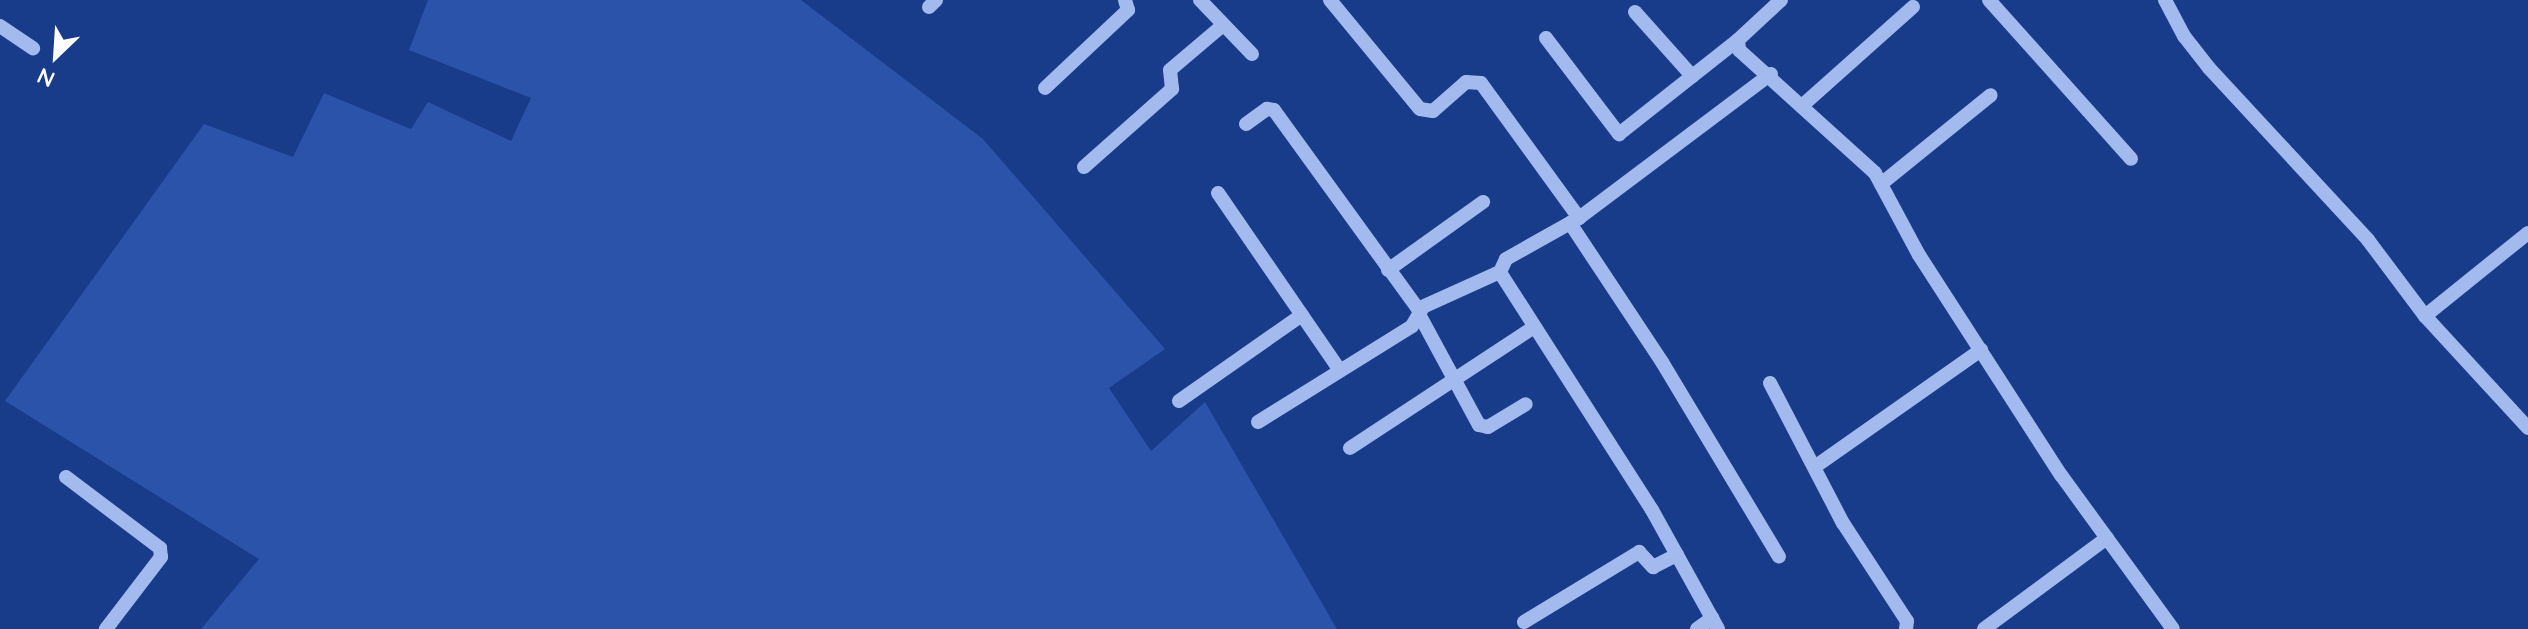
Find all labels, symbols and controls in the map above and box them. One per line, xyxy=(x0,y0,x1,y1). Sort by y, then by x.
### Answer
north arrow xyxy=(16,16,96,96)
text: N xyxy=(33,62,59,94)

